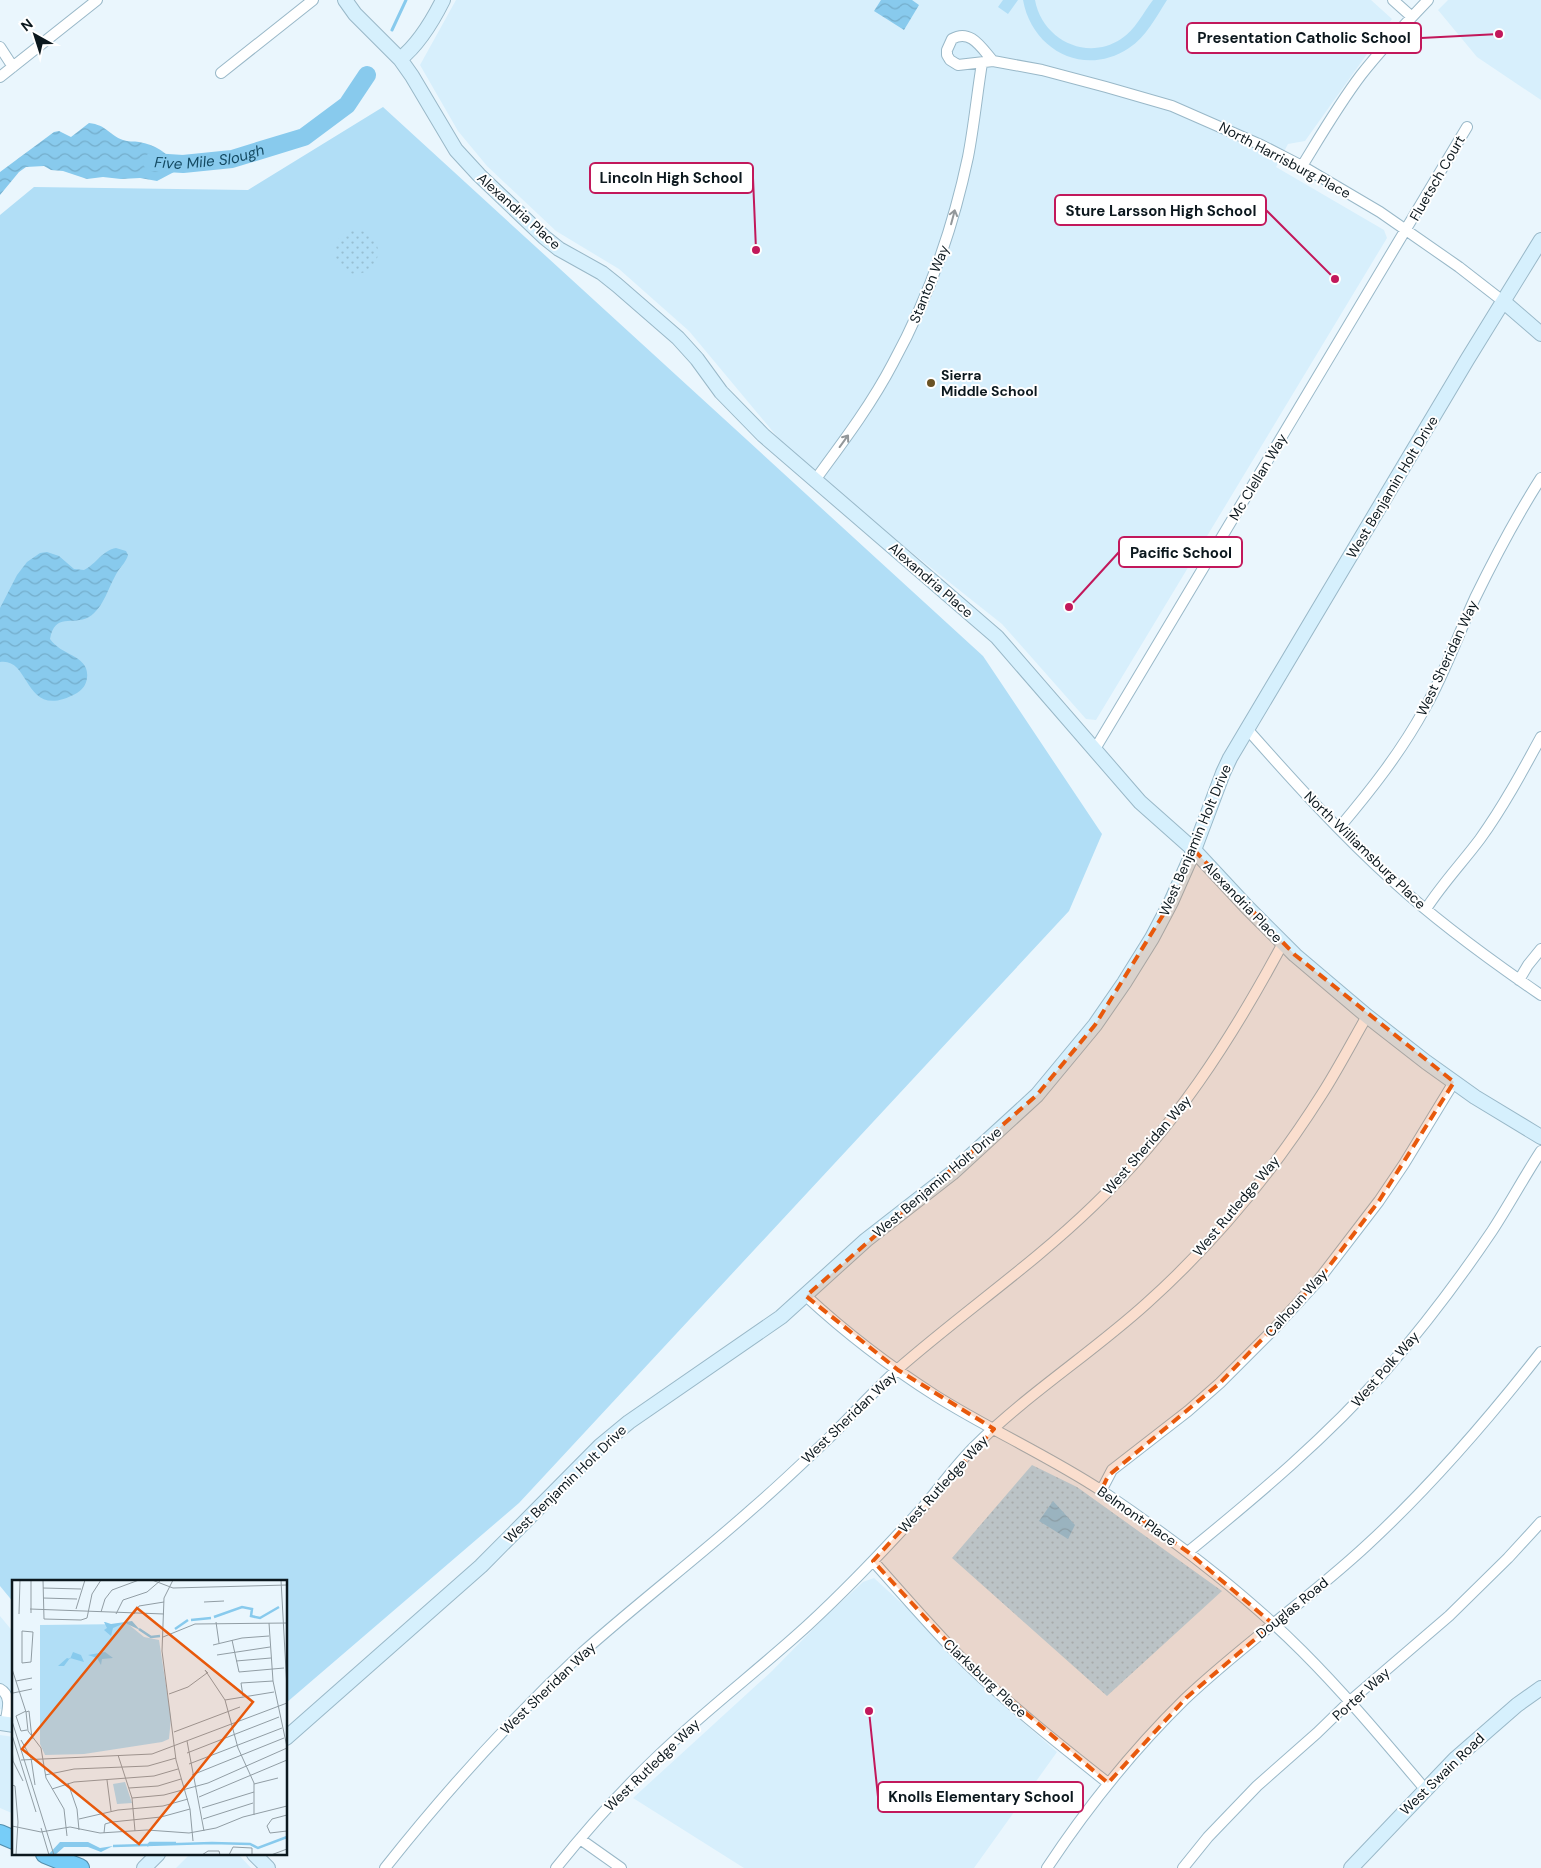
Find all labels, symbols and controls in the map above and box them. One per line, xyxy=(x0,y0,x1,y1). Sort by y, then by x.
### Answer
north arrow xyxy=(10,10,60,60)
text: N xyxy=(17,15,36,35)
callout: Presentation Catholic School xyxy=(1187,23,1421,53)
text: Presentation Catholic School xyxy=(1197,28,1411,48)
street label: North Harrisburg Place xyxy=(1216,118,1354,202)
street label: Fluetsch Court xyxy=(1405,132,1469,224)
water label: Five Mile Slough xyxy=(154,140,267,174)
callout: Lincoln High School xyxy=(590,163,753,193)
text: Lincoln High School xyxy=(599,168,743,188)
street label: Alexandria Place xyxy=(474,169,564,253)
callout: Sture Larsson High School xyxy=(1055,195,1266,225)
text: Sture Larsson High School xyxy=(1066,201,1256,221)
one-way arrow xyxy=(949,209,958,225)
street label: Stanton Way xyxy=(905,242,953,326)
place label: Sierra Middle School xyxy=(941,366,1037,400)
marker: Sierra Middle School xyxy=(925,377,937,389)
street label: West Benjamin Holt Drive xyxy=(1342,412,1442,562)
street label: Mc Clellan Way xyxy=(1225,430,1291,524)
one-way arrow xyxy=(839,434,849,448)
callout: Pacific School xyxy=(1119,537,1242,567)
street label: Alexandria Place xyxy=(885,538,977,622)
text: Pacific School xyxy=(1130,543,1232,563)
street label: West Sheridan Way xyxy=(1412,597,1482,719)
street label: West Benjamin Holt Drive xyxy=(1155,761,1235,919)
street label: North Williamsburg Place xyxy=(1300,787,1430,913)
street label: Alexandria Place xyxy=(1200,858,1286,946)
street label: West Sheridan Way xyxy=(1099,1092,1195,1198)
street label: West Benjamin Holt Drive xyxy=(869,1123,1005,1241)
street label: West Rutledge Way xyxy=(1189,1152,1283,1260)
street label: Calhoun Way xyxy=(1261,1265,1331,1341)
street label: West Polk Way xyxy=(1347,1327,1423,1411)
street label: West Sheridan Way xyxy=(798,1367,901,1467)
street label: West Benjamin Holt Drive xyxy=(500,1421,630,1547)
street label: West Rutledge Way xyxy=(894,1431,992,1537)
street label: Belmont Place xyxy=(1094,1482,1180,1550)
street label: Douglas Road xyxy=(1252,1573,1332,1643)
inset map xyxy=(12,1580,288,1856)
street label: Clarksburg Place xyxy=(939,1635,1031,1721)
street label: West Sheridan Way xyxy=(497,1638,600,1738)
street label: Porter Way xyxy=(1328,1663,1394,1725)
street label: West Rutledge Way xyxy=(601,1715,704,1815)
street label: West Swain Road xyxy=(1396,1729,1488,1819)
callout: Knolls Elementary School xyxy=(878,1782,1083,1812)
text: Knolls Elementary School xyxy=(888,1787,1074,1807)

